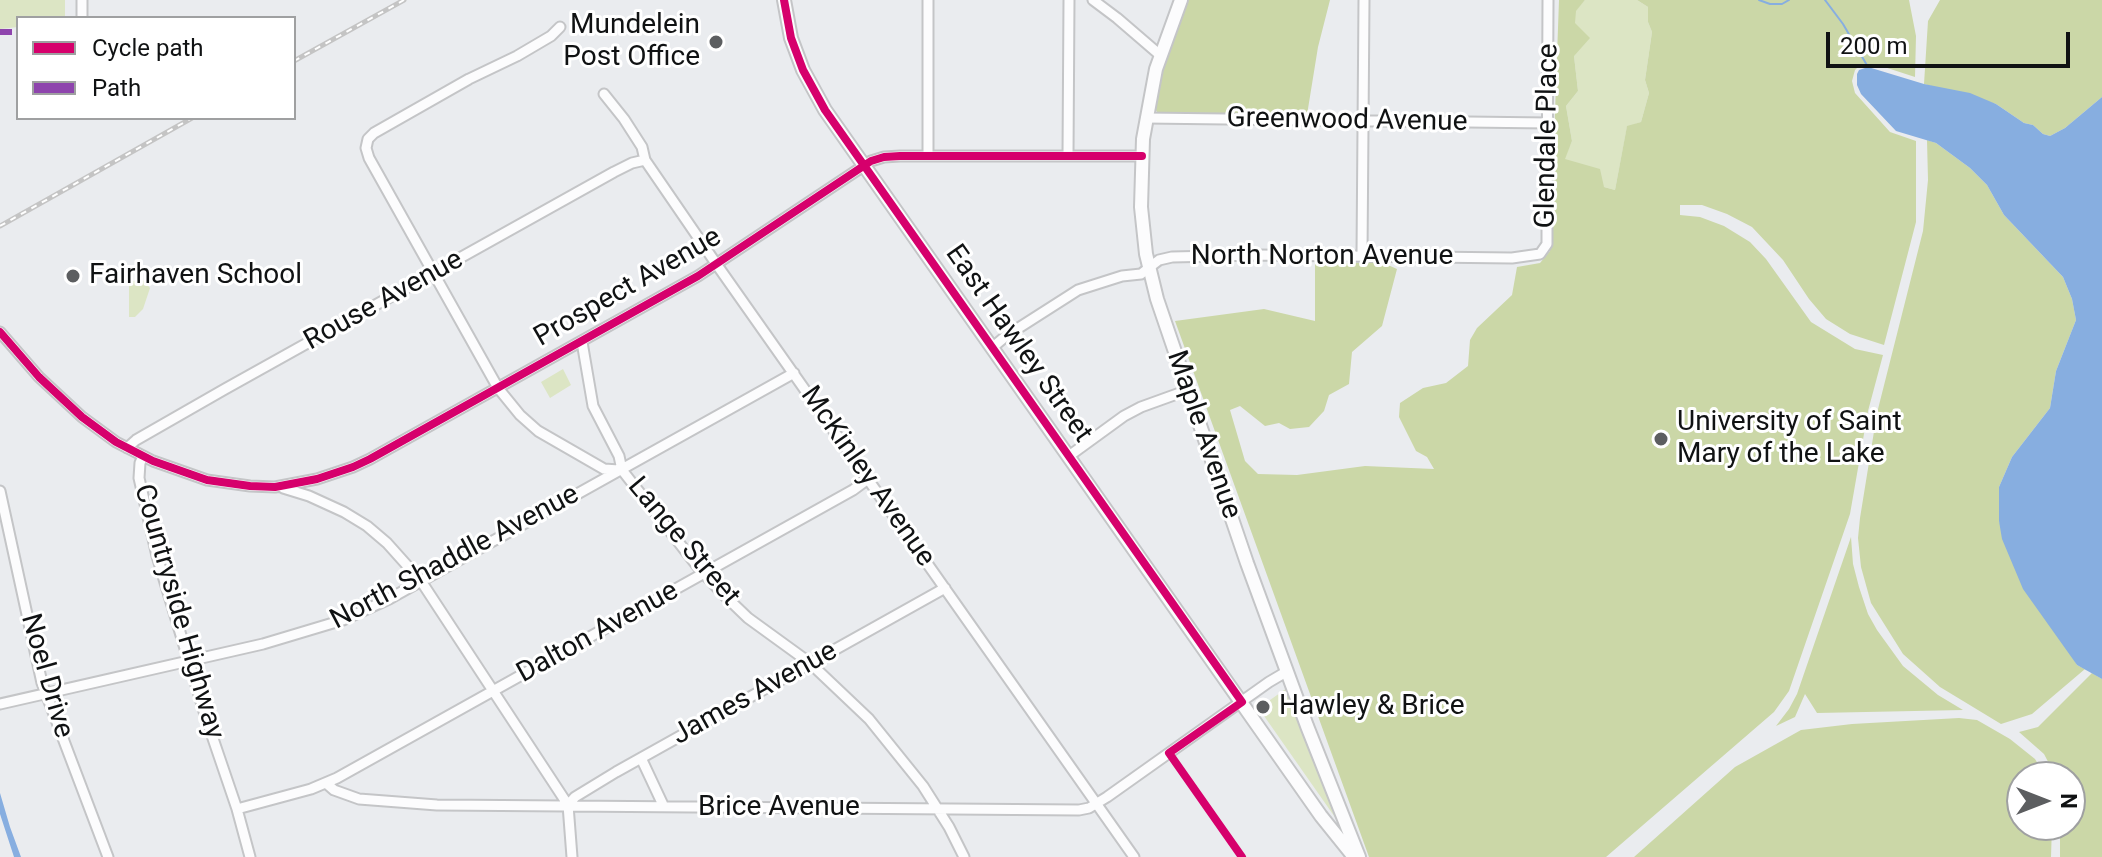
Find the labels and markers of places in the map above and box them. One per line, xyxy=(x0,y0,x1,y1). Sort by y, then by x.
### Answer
place label: Mundelein Post Office xyxy=(563,9,700,75)
marker: Mundelein Post Office xyxy=(707,33,725,51)
place label: Fairhaven School xyxy=(89,259,302,293)
marker: Fairhaven School xyxy=(64,267,82,285)
place label: University of Saint Mary of the Lake xyxy=(1677,406,1902,472)
marker: University of Saint Mary of the Lake xyxy=(1652,430,1670,448)
place label: Hawley & Brice xyxy=(1279,690,1465,724)
marker: Hawley & Brice xyxy=(1254,698,1272,716)

